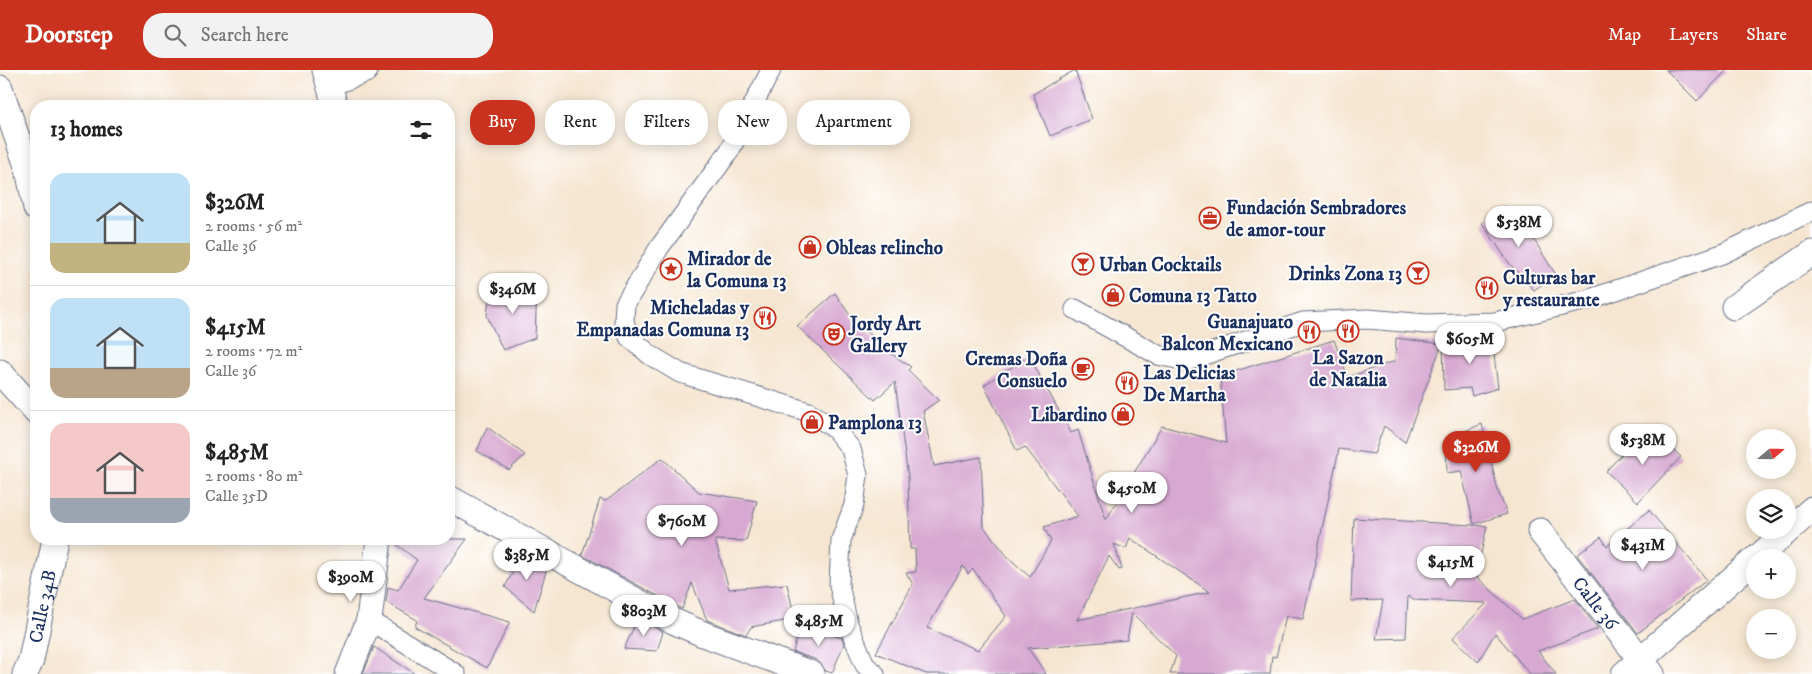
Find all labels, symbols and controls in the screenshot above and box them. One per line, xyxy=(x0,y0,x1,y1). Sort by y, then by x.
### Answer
search box xyxy=(143,13,493,58)
text: Doorstep xyxy=(25,20,113,50)
icon: search xyxy=(161,21,189,49)
text: Search here xyxy=(201,24,289,47)
text: Map xyxy=(1608,24,1641,46)
text: Layers xyxy=(1669,24,1718,46)
text: Share xyxy=(1746,24,1787,46)
chip: Buy xyxy=(470,100,535,145)
chip: Rent xyxy=(545,100,615,145)
chip: Filters xyxy=(625,100,708,145)
chip: New xyxy=(718,100,787,145)
chip: Apartment xyxy=(797,100,910,145)
icon: filters xyxy=(407,116,435,144)
text: 13 homes xyxy=(50,117,123,143)
text: $326M xyxy=(205,190,265,216)
icon: home xyxy=(90,193,150,253)
place label: Fundación Sembradores de amor-tour xyxy=(1226,197,1407,242)
office icon: Fundación Sembradores de amor-tour xyxy=(1198,206,1222,230)
pin: $538M xyxy=(1484,206,1554,248)
text: $538M xyxy=(1496,212,1542,232)
text: 2 rooms · 56 m² xyxy=(205,216,302,236)
shop icon: Obleas relincho xyxy=(798,235,822,259)
text: Calle 36 xyxy=(205,236,256,256)
place label: Obleas relincho xyxy=(826,237,943,260)
place label: Mirador de la Comuna 13 xyxy=(686,248,786,293)
bar icon: Urban Cocktails xyxy=(1071,252,1095,276)
place label: Urban Cocktails xyxy=(1099,254,1222,277)
place icon: Mirador de la Comuna 13 xyxy=(659,257,683,281)
bar icon: Drinks Zona 13 xyxy=(1406,261,1430,285)
place label: Drinks Zona 13 xyxy=(1289,263,1402,286)
place label: Culturas bar y restaurante xyxy=(1502,267,1600,312)
pin: $346M xyxy=(478,272,548,315)
restaurant icon: Culturas bar y restaurante xyxy=(1475,276,1499,300)
text: $346M xyxy=(490,279,536,299)
shop icon: Comuna 13 Tatto xyxy=(1101,283,1125,307)
place label: Comuna 13 Tatto xyxy=(1129,285,1257,308)
place label: Micheladas y Empanadas Comuna 13 xyxy=(576,297,750,342)
restaurant icon: Micheladas y Empanadas Comuna 13 xyxy=(753,306,777,330)
place label: Guanajuato Balcon Mexicano xyxy=(1161,311,1293,356)
place label: Jordy Art Gallery xyxy=(848,313,922,358)
text: $415M xyxy=(205,315,266,341)
icon: home xyxy=(90,318,150,378)
restaurant icon: La Sazon de Natalia xyxy=(1336,319,1360,343)
restaurant icon: Guanajuato Balcon Mexicano xyxy=(1297,320,1321,344)
theatre icon: Jordy Art Gallery xyxy=(822,322,846,346)
pin: $605M xyxy=(1435,322,1505,365)
text: $605M xyxy=(1446,329,1494,349)
text: 2 rooms · 72 m² xyxy=(205,341,302,361)
place label: La Sazon de Natalia xyxy=(1309,347,1388,392)
place label: Cremas Doña Consuelo xyxy=(965,348,1068,393)
cafe icon: Cremas Doña Consuelo xyxy=(1071,357,1095,381)
text: Calle 36 xyxy=(205,361,256,381)
place label: Las Delicias De Martha xyxy=(1143,362,1236,407)
restaurant icon: Las Delicias De Martha xyxy=(1115,371,1139,395)
shop icon: Libardino xyxy=(1111,402,1135,426)
place label: Libardino xyxy=(1031,404,1107,427)
shop icon: Pamplona 13 xyxy=(800,410,824,434)
place label: Pamplona 13 xyxy=(828,412,922,435)
pin: $538M xyxy=(1608,424,1678,466)
north arrow xyxy=(1746,429,1796,479)
map controls xyxy=(1746,429,1796,659)
pin: $326M xyxy=(1441,430,1511,473)
text: $538M xyxy=(1620,430,1666,450)
text: $326M xyxy=(1453,437,1499,457)
text: $485M xyxy=(205,440,269,466)
icon: home xyxy=(90,443,150,503)
text: 2 rooms · 80 m² xyxy=(205,466,303,486)
pin: $450M xyxy=(1097,472,1167,514)
text: $450M xyxy=(1107,478,1157,498)
text: Calle 35D xyxy=(205,486,268,506)
button: layers xyxy=(1746,489,1796,539)
pin: $760M xyxy=(647,504,717,547)
text: $760M xyxy=(658,511,706,531)
pin: $431M xyxy=(1608,528,1678,571)
text: $431M xyxy=(1621,535,1665,555)
pin: $385M xyxy=(492,538,562,581)
text: $385M xyxy=(504,545,550,565)
pin: $415M xyxy=(1416,546,1486,588)
button: + xyxy=(1746,549,1796,599)
text: $415M xyxy=(1428,552,1474,572)
pin: $390M xyxy=(316,560,386,603)
text: $390M xyxy=(328,567,374,587)
street label: Calle 34B xyxy=(25,568,62,645)
street label: Calle 36 xyxy=(1567,572,1623,636)
pin: $803M xyxy=(609,594,679,637)
text: $803M xyxy=(621,601,667,621)
pin: $485M xyxy=(784,604,854,647)
button: − xyxy=(1746,609,1796,659)
text: $485M xyxy=(795,611,843,631)

